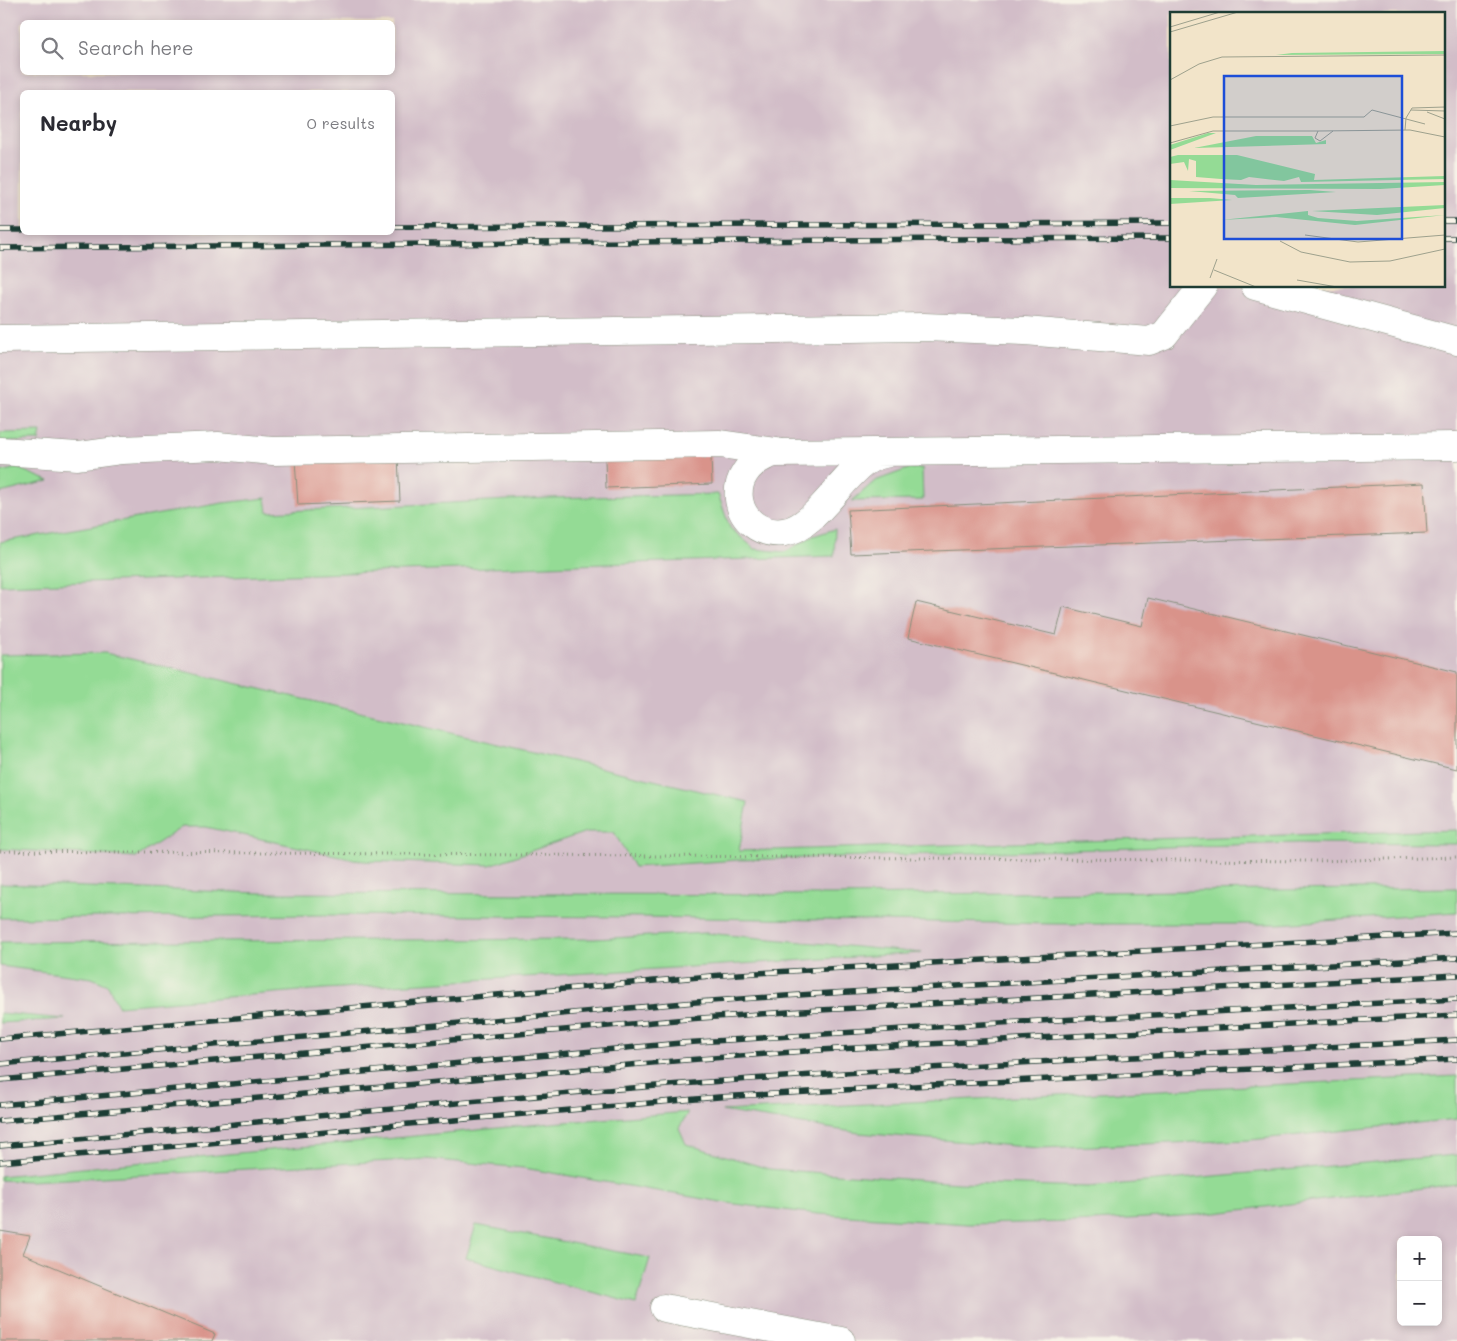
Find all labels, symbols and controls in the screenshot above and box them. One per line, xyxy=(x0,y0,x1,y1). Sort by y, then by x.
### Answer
inset map xyxy=(1170,12,1444,288)
search box xyxy=(20,20,395,75)
icon: search xyxy=(38,34,66,62)
text: Search here xyxy=(78,35,194,60)
text: Nearby xyxy=(40,109,117,136)
text: 0 results xyxy=(307,112,375,133)
map controls xyxy=(1397,1236,1442,1326)
button: + xyxy=(1397,1236,1442,1281)
button: − xyxy=(1397,1281,1442,1326)

